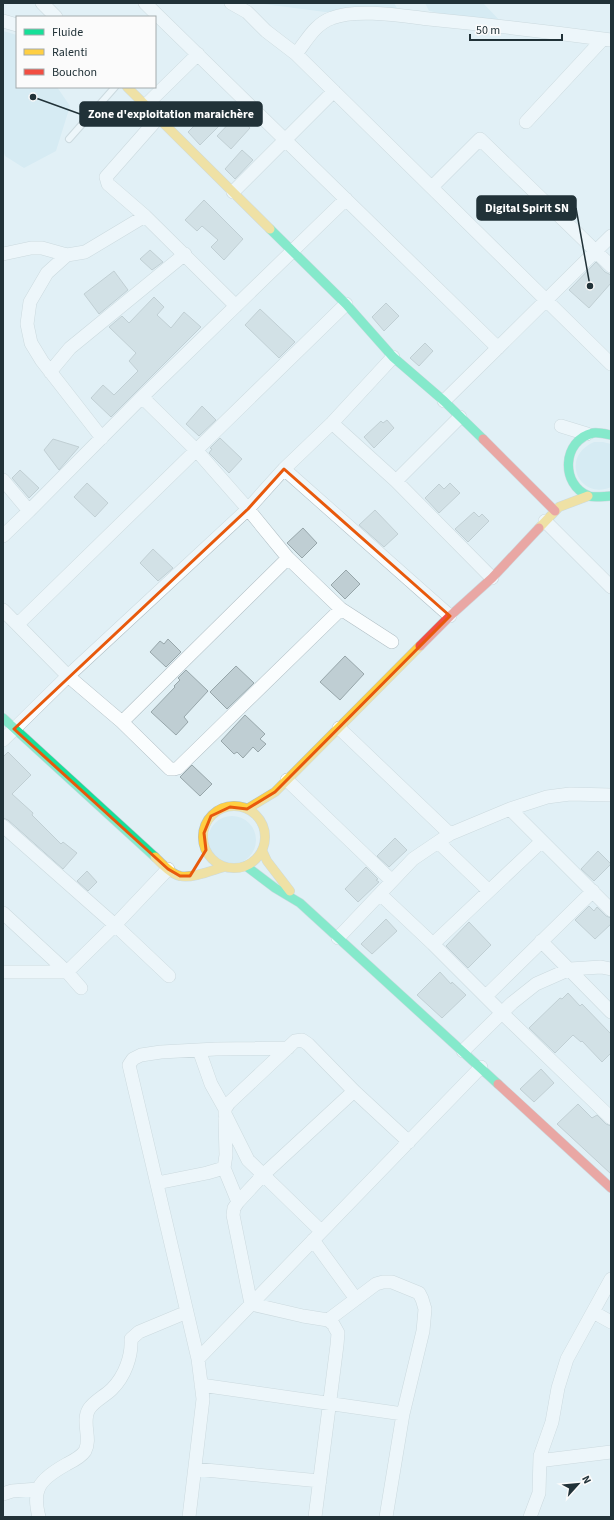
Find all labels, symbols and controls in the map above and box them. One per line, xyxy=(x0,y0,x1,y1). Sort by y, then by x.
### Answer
legend xyxy=(16,16,156,88)
scale bar xyxy=(470,16,562,42)
text: 50 m xyxy=(476,22,500,39)
text: Fluide xyxy=(52,24,83,41)
text: Ralenti xyxy=(52,44,87,61)
text: Bouchon xyxy=(52,64,97,81)
callout: Zone d'exploitation maraichère xyxy=(80,102,262,126)
text: Zone d'exploitation maraichère xyxy=(88,106,254,123)
callout: Digital Spirit SN xyxy=(477,196,576,220)
text: Digital Spirit SN xyxy=(485,200,569,217)
north arrow xyxy=(558,1464,598,1504)
text: N xyxy=(578,1473,595,1486)

